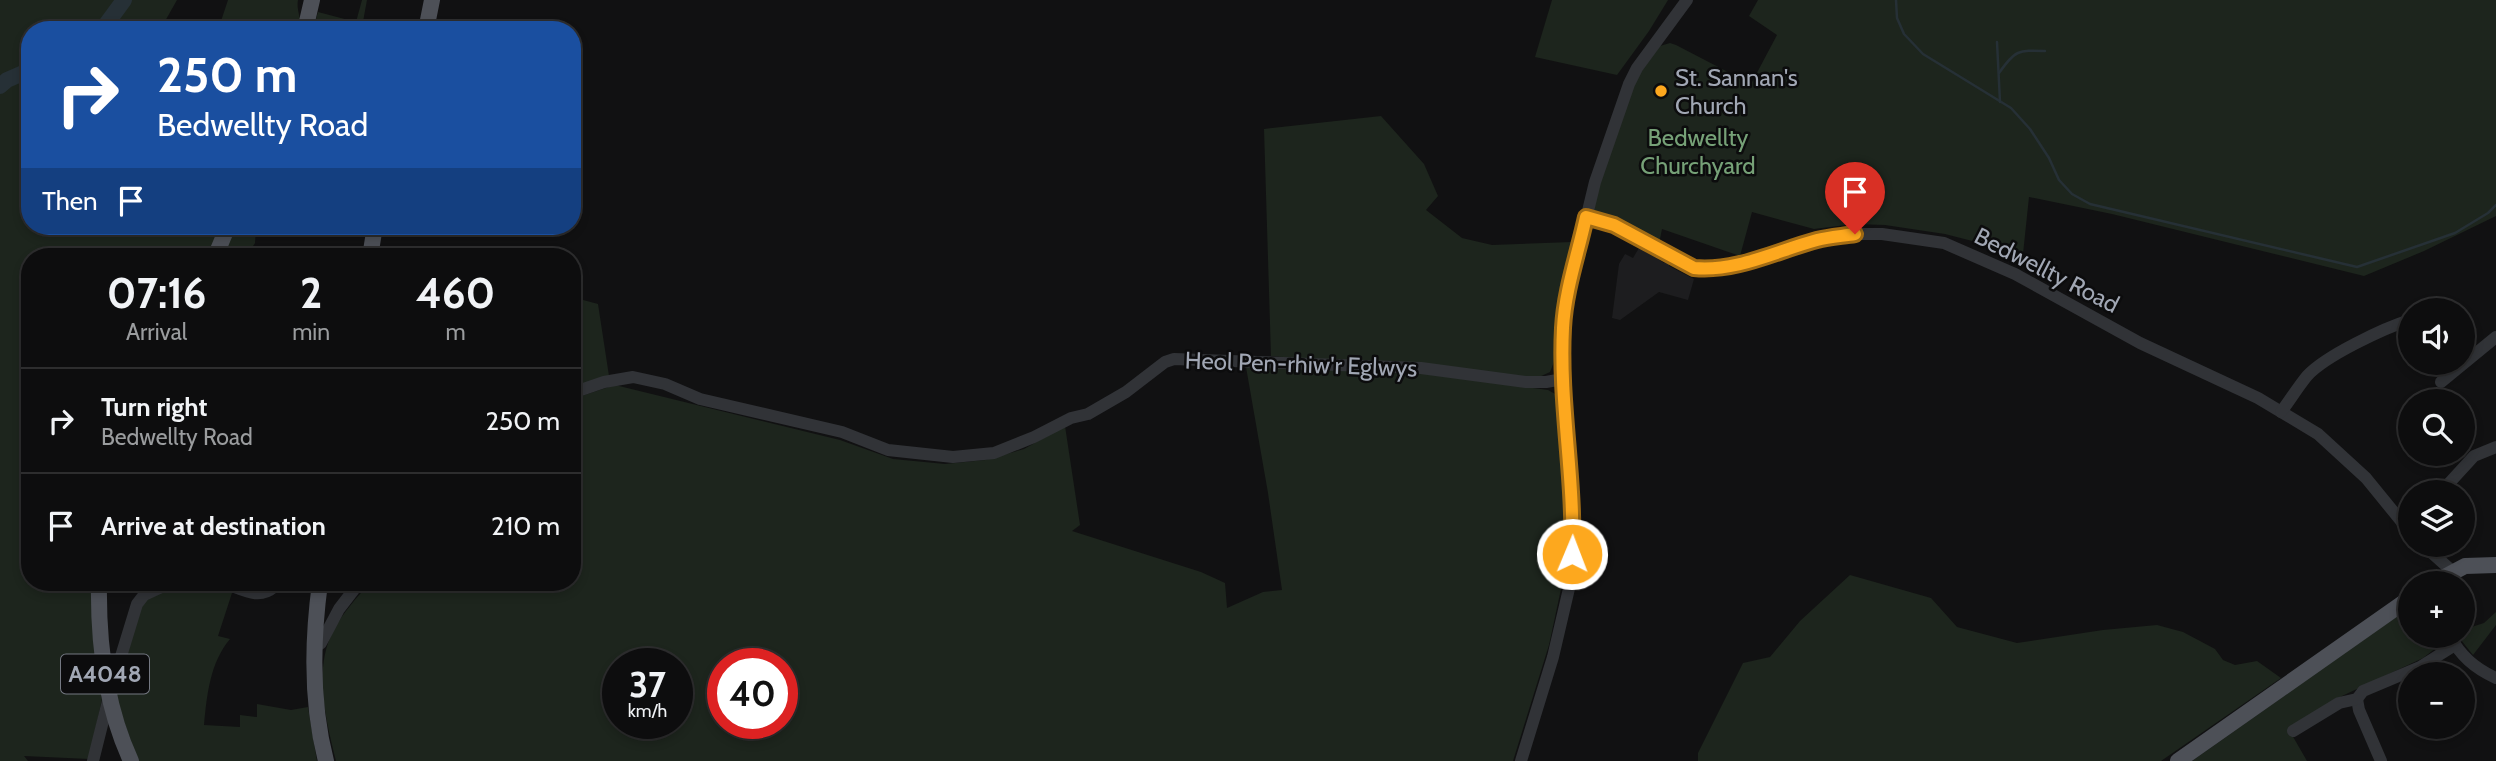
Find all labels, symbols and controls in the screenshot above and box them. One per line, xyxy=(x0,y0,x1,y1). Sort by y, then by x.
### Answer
text: 250 m xyxy=(157,45,297,104)
icon: right xyxy=(42,49,133,140)
place label: St. Sannan's Church xyxy=(1675,63,1798,120)
marker: St. Sannan's Church xyxy=(1653,83,1669,99)
text: Bedwellty Road xyxy=(157,105,368,144)
park label: Bedwellty Churchyard xyxy=(1640,123,1756,180)
pin xyxy=(1825,162,1885,234)
icon: arrive xyxy=(1836,173,1874,211)
icon: arrive xyxy=(112,182,150,220)
text: Then xyxy=(42,185,98,217)
street label: Bedwellty Road xyxy=(1970,221,2124,319)
text: 07:16 xyxy=(107,267,206,319)
text: 2 xyxy=(300,267,322,319)
text: 460 xyxy=(416,267,495,319)
map controls xyxy=(2398,298,2475,739)
button: sound xyxy=(2398,298,2475,375)
text: Arrival xyxy=(126,318,187,346)
text: min xyxy=(292,318,330,346)
text: m xyxy=(445,318,466,346)
street label: Heol Pen-rhiw'r Eglwys xyxy=(1184,345,1418,383)
button: search xyxy=(2398,389,2475,466)
text: Turn right xyxy=(101,391,207,423)
icon: right xyxy=(42,402,80,440)
text: 250 m xyxy=(486,405,560,437)
text: Bedwellty Road xyxy=(101,423,253,451)
button: layers xyxy=(2398,480,2475,557)
icon: arrive xyxy=(42,507,80,545)
text: Arrive at destination xyxy=(101,510,326,542)
text: 210 m xyxy=(491,510,560,542)
position arrow xyxy=(1535,517,1609,591)
button: + xyxy=(2398,571,2475,648)
speed limit sign: 40 xyxy=(707,648,798,739)
road number: A4048 xyxy=(61,654,149,694)
button: − xyxy=(2398,662,2475,739)
text: 37 xyxy=(629,663,666,706)
text: km/h xyxy=(628,700,667,722)

